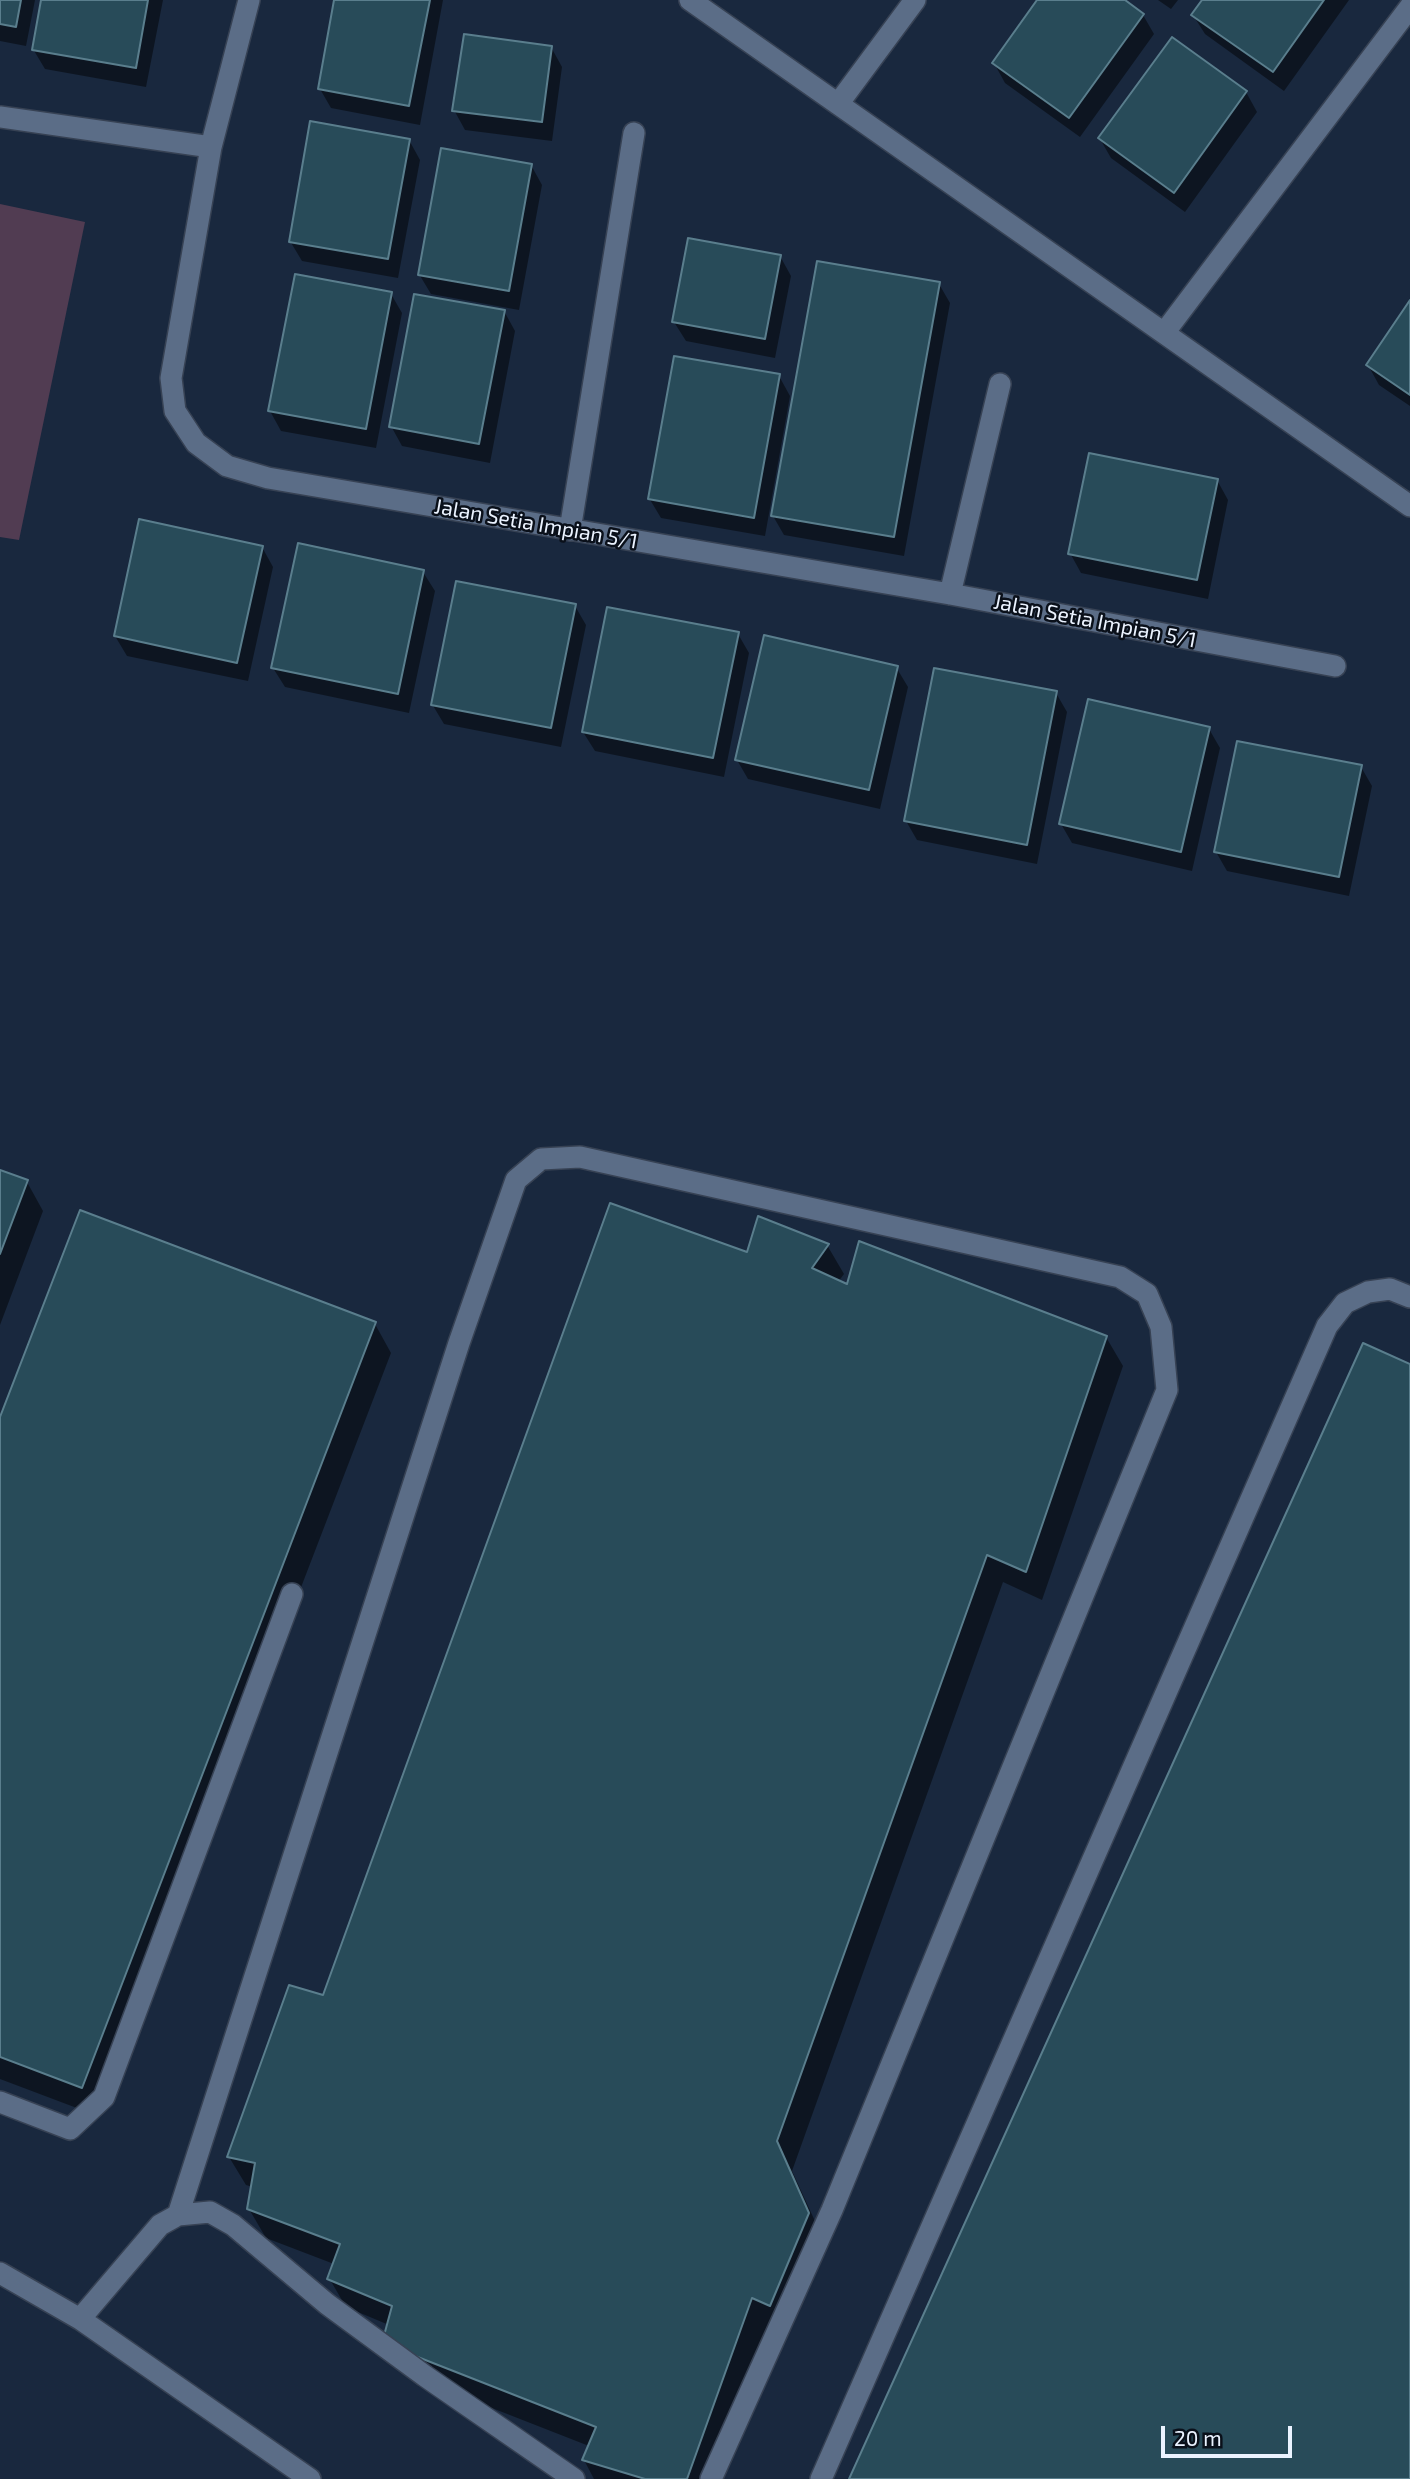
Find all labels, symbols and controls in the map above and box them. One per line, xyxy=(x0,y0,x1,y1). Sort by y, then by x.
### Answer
street label: Jalan Setia Impian 5/1 xyxy=(432,494,640,554)
street label: Jalan Setia Impian 5/1 xyxy=(992,589,1198,653)
scale bar xyxy=(1165,2412,1296,2456)
text: 20 m xyxy=(1174,2425,1222,2450)

